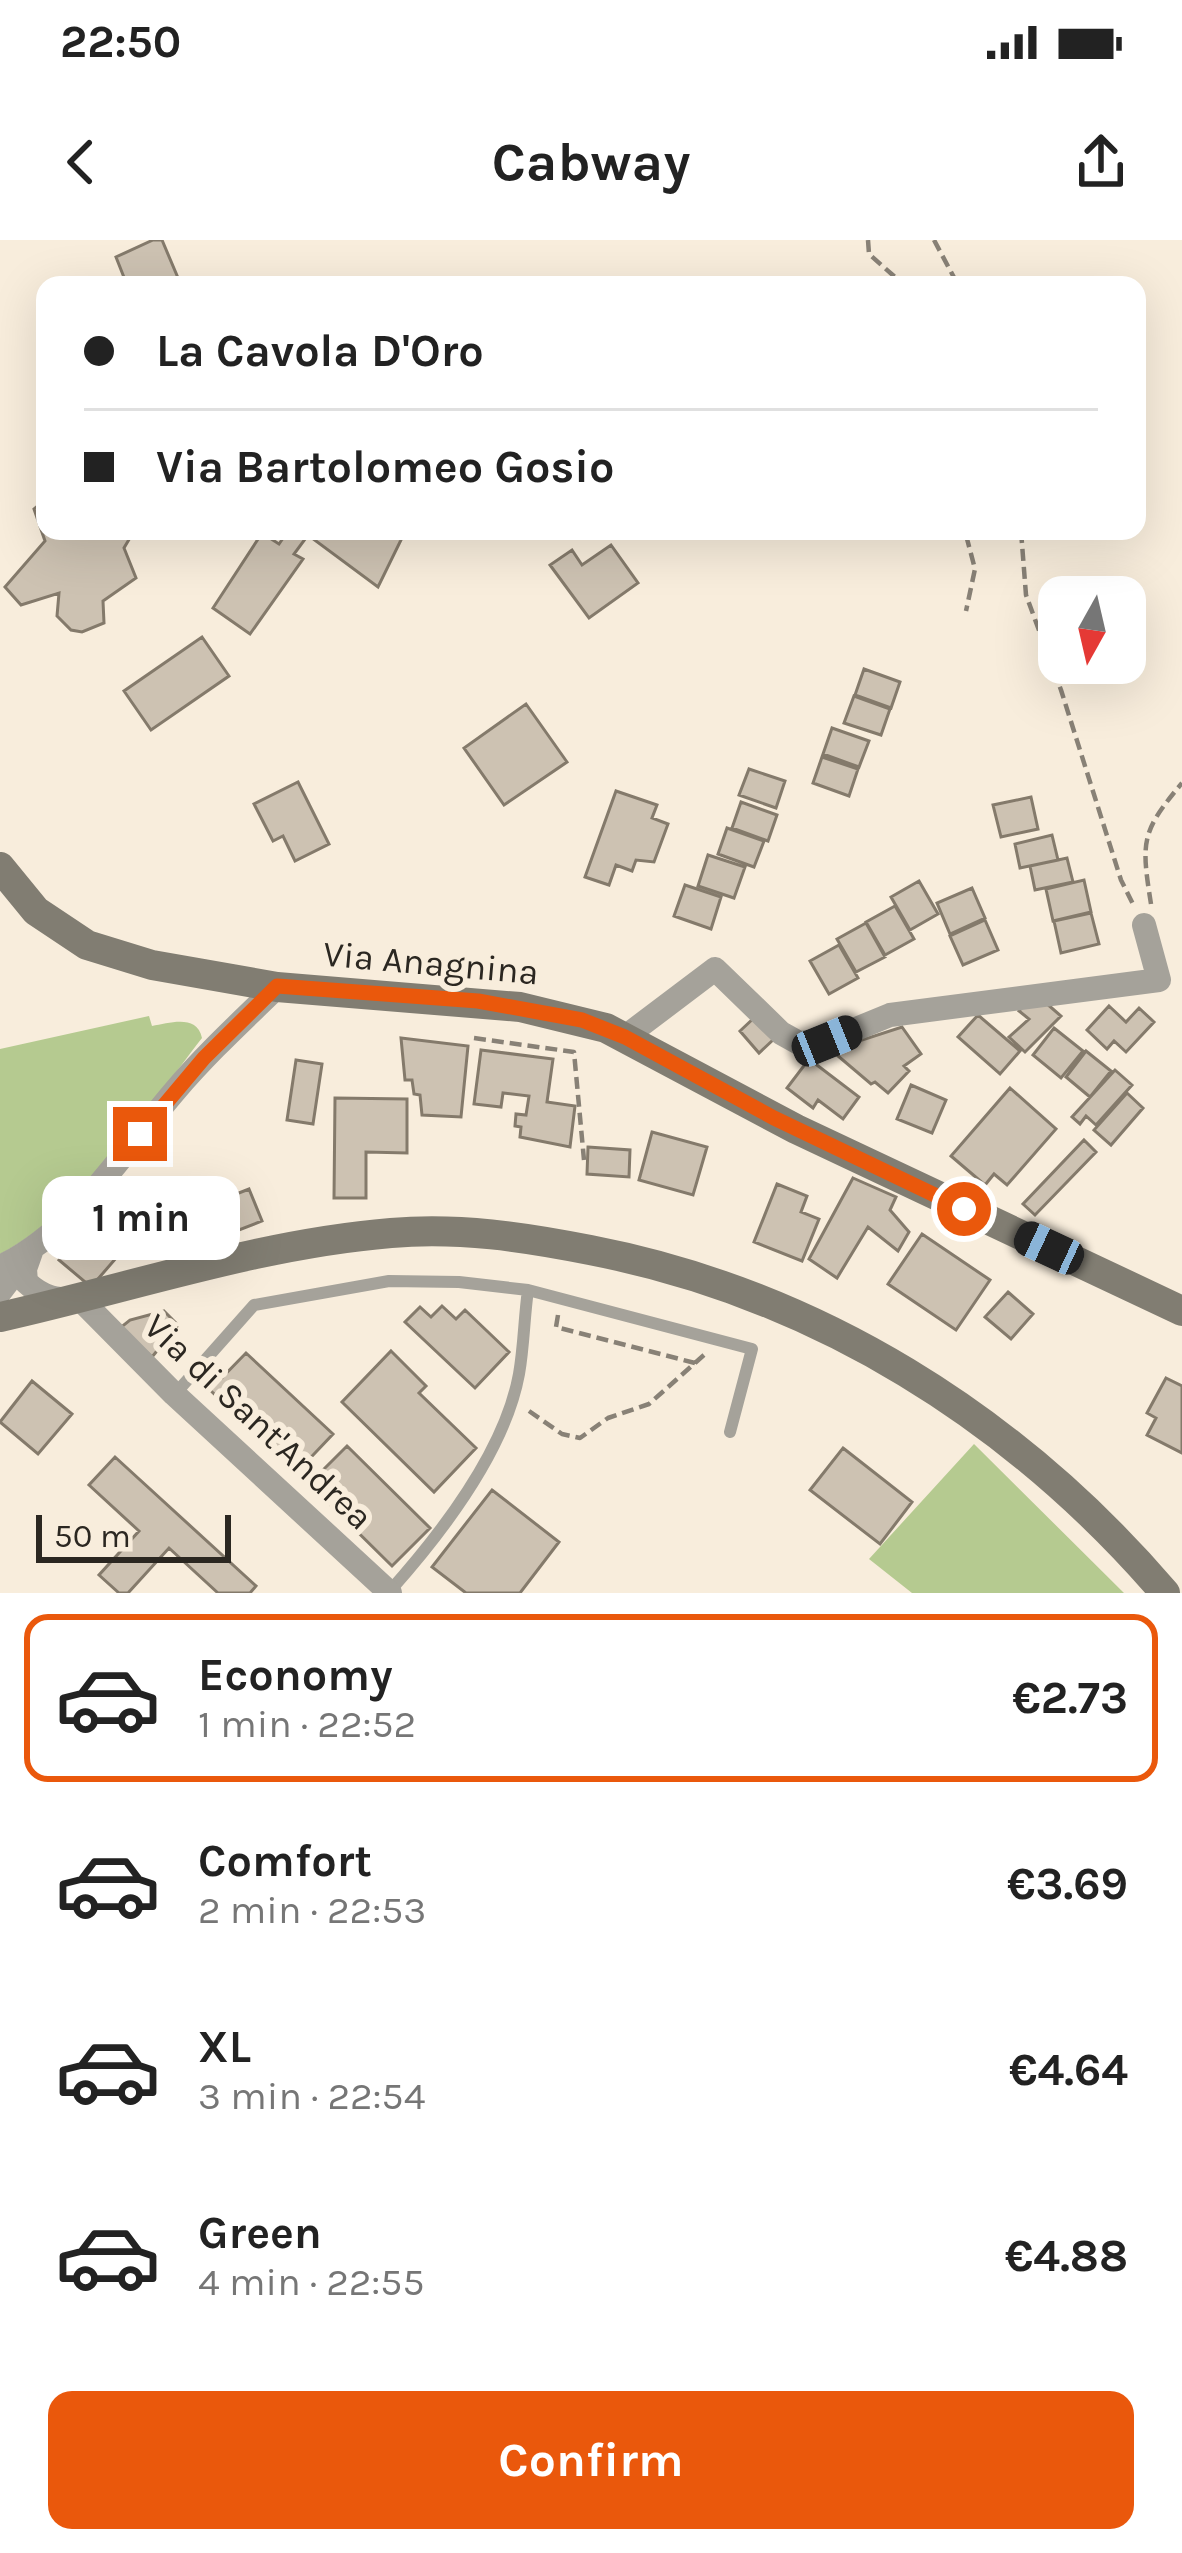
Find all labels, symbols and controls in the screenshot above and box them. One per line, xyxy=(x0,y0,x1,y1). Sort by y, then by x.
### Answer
text: 22:50 xyxy=(60,16,181,68)
icon: back xyxy=(48,129,114,195)
icon: share xyxy=(1068,129,1134,195)
text: Cabway xyxy=(492,130,690,194)
text: La Cavola D'Oro xyxy=(156,325,484,377)
text: Via Bartolomeo Gosio xyxy=(156,441,614,493)
north arrow xyxy=(1038,576,1146,684)
map controls xyxy=(1038,576,1146,684)
street label: Via Anagnina xyxy=(322,933,540,993)
car xyxy=(787,1011,867,1071)
route end xyxy=(113,1107,167,1161)
callout: 1 min xyxy=(41,1176,239,1260)
route start xyxy=(937,1182,991,1236)
text: 1 min xyxy=(92,1195,190,1241)
car xyxy=(1009,1216,1089,1280)
street label: Via di Sant'Andrea xyxy=(135,1305,381,1538)
scale bar xyxy=(36,1509,231,1562)
text: 50 m xyxy=(54,1517,131,1555)
icon: car xyxy=(54,1644,162,1752)
text: Economy xyxy=(198,1649,393,1701)
text: €2.73 xyxy=(1012,1672,1128,1724)
text: 1 min · 22:52 xyxy=(198,1701,416,1747)
icon: car xyxy=(54,1830,162,1938)
text: Comfort xyxy=(198,1835,372,1887)
text: €3.69 xyxy=(1007,1858,1128,1910)
text: 2 min · 22:53 xyxy=(198,1887,426,1933)
icon: car xyxy=(54,2016,162,2124)
text: XL xyxy=(198,2021,251,2073)
text: €4.64 xyxy=(1009,2044,1128,2096)
text: 3 min · 22:54 xyxy=(198,2073,425,2119)
icon: car xyxy=(54,2202,162,2310)
text: Green xyxy=(198,2207,322,2259)
text: €4.88 xyxy=(1005,2230,1128,2282)
text: 4 min · 22:55 xyxy=(198,2259,424,2305)
button: Confirm xyxy=(48,2391,1134,2529)

